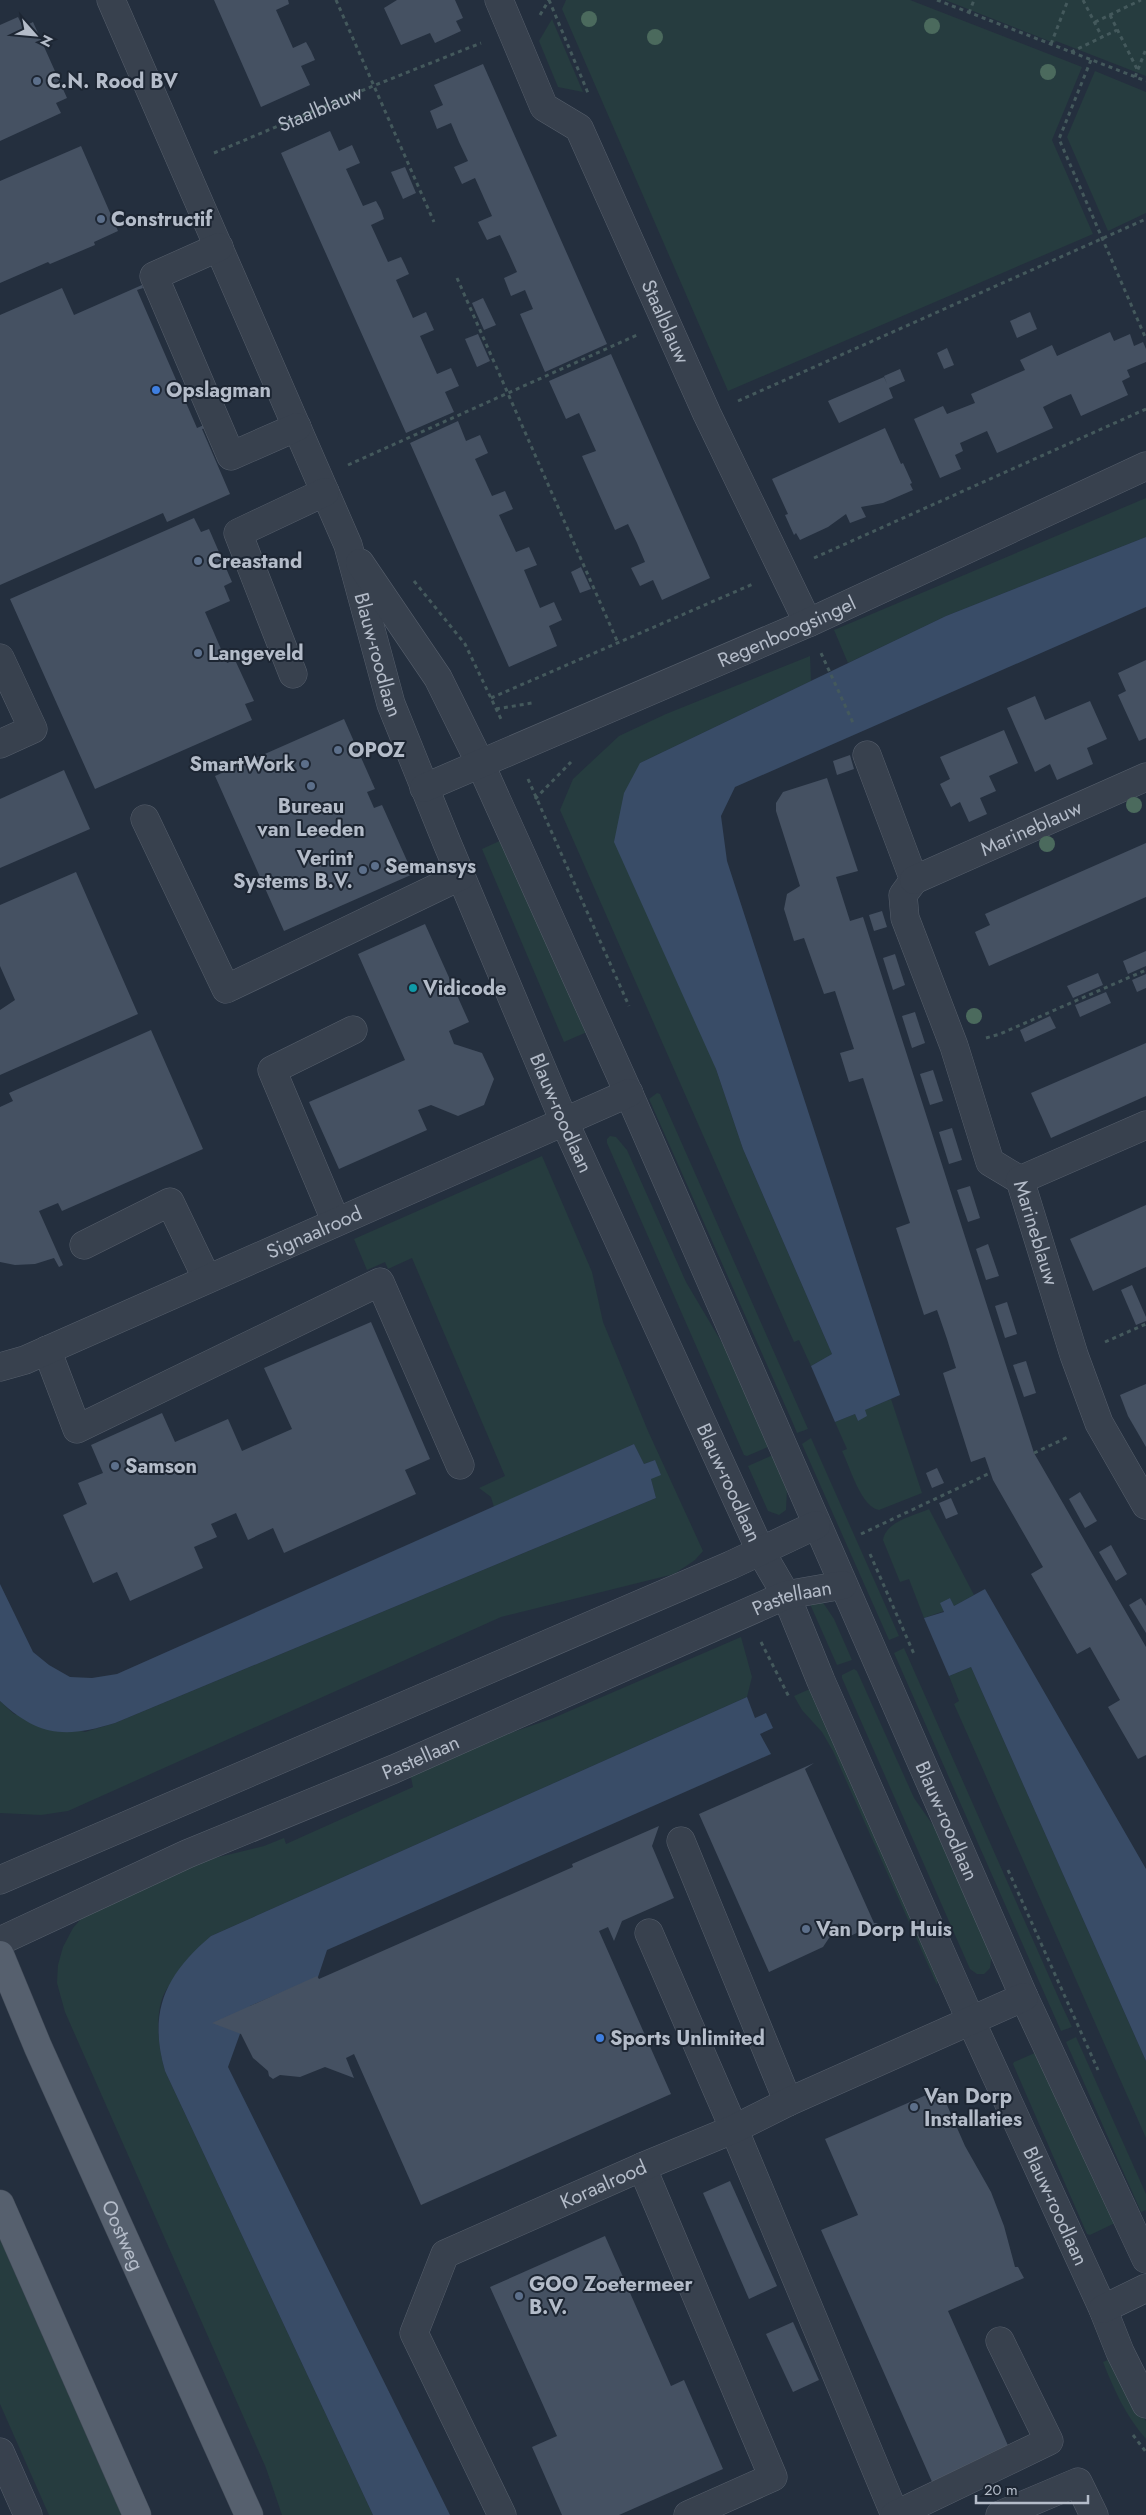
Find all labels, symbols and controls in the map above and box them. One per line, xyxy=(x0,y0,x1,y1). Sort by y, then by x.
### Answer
north arrow xyxy=(10,10,60,60)
text: N xyxy=(35,31,58,50)
place label: C.N. Rood BV xyxy=(47,67,178,96)
marker: C.N. Rood BV xyxy=(31,75,43,87)
street label: Staalblauw xyxy=(273,78,367,140)
place label: Constructif xyxy=(111,205,213,234)
marker: Constructif xyxy=(95,213,107,225)
street label: Staalblauw xyxy=(634,275,697,369)
place label: Opslagman xyxy=(166,376,271,405)
marker: Opslagman xyxy=(150,384,162,396)
place label: Creastand xyxy=(208,547,302,576)
marker: Creastand xyxy=(192,555,204,567)
street label: Blauw-roodlaan xyxy=(347,589,409,722)
street label: Regenboogsingel xyxy=(713,589,861,675)
place label: Langeveld xyxy=(208,639,304,668)
marker: Langeveld xyxy=(192,647,204,659)
place label: OPOZ xyxy=(348,736,406,765)
marker: OPOZ xyxy=(332,744,344,756)
place label: SmartWork xyxy=(189,750,295,779)
marker: SmartWork xyxy=(299,758,311,770)
marker: Bureau van Leeden xyxy=(305,780,317,792)
place label: Bureau van Leeden xyxy=(256,792,365,844)
street label: Marineblauw xyxy=(976,793,1087,864)
place label: Verint Systems B.V. xyxy=(233,844,354,896)
place label: Semansys xyxy=(385,852,476,881)
marker: Semansys xyxy=(369,860,381,872)
marker: Verint Systems B.V. xyxy=(357,864,369,876)
place label: Vidicode xyxy=(422,974,507,1003)
marker: Vidicode xyxy=(407,982,419,994)
street label: Blauw-roodlaan xyxy=(522,1049,600,1178)
street label: Marineblauw xyxy=(1006,1177,1066,1289)
street label: Signaalrood xyxy=(262,1199,367,1267)
street label: Blauw-roodlaan xyxy=(689,1419,769,1547)
place label: Samson xyxy=(125,1452,197,1481)
marker: Samson xyxy=(109,1460,121,1472)
street label: Pastellaan xyxy=(747,1573,834,1623)
street label: Pastellaan xyxy=(377,1728,464,1787)
street label: Blauw-roodlaan xyxy=(908,1757,985,1885)
place label: Van Dorp Huis xyxy=(815,1915,952,1944)
marker: Van Dorp Huis xyxy=(800,1923,812,1935)
place label: Sports Unlimited xyxy=(610,2024,765,2053)
marker: Sports Unlimited xyxy=(594,2032,606,2044)
place label: Van Dorp Installaties xyxy=(923,2082,1022,2134)
marker: Van Dorp Installaties xyxy=(908,2101,920,2113)
street label: Blauw-roodlaan xyxy=(1015,2142,1095,2270)
street label: Koraalrood xyxy=(555,2153,651,2216)
street label: Oostweg xyxy=(94,2195,151,2275)
place label: GOO Zoetermeer B.V. xyxy=(529,2270,694,2322)
marker: GOO Zoetermeer B.V. xyxy=(513,2290,525,2302)
scale bar xyxy=(976,2472,1088,2504)
text: 20 m xyxy=(984,2479,1018,2501)

